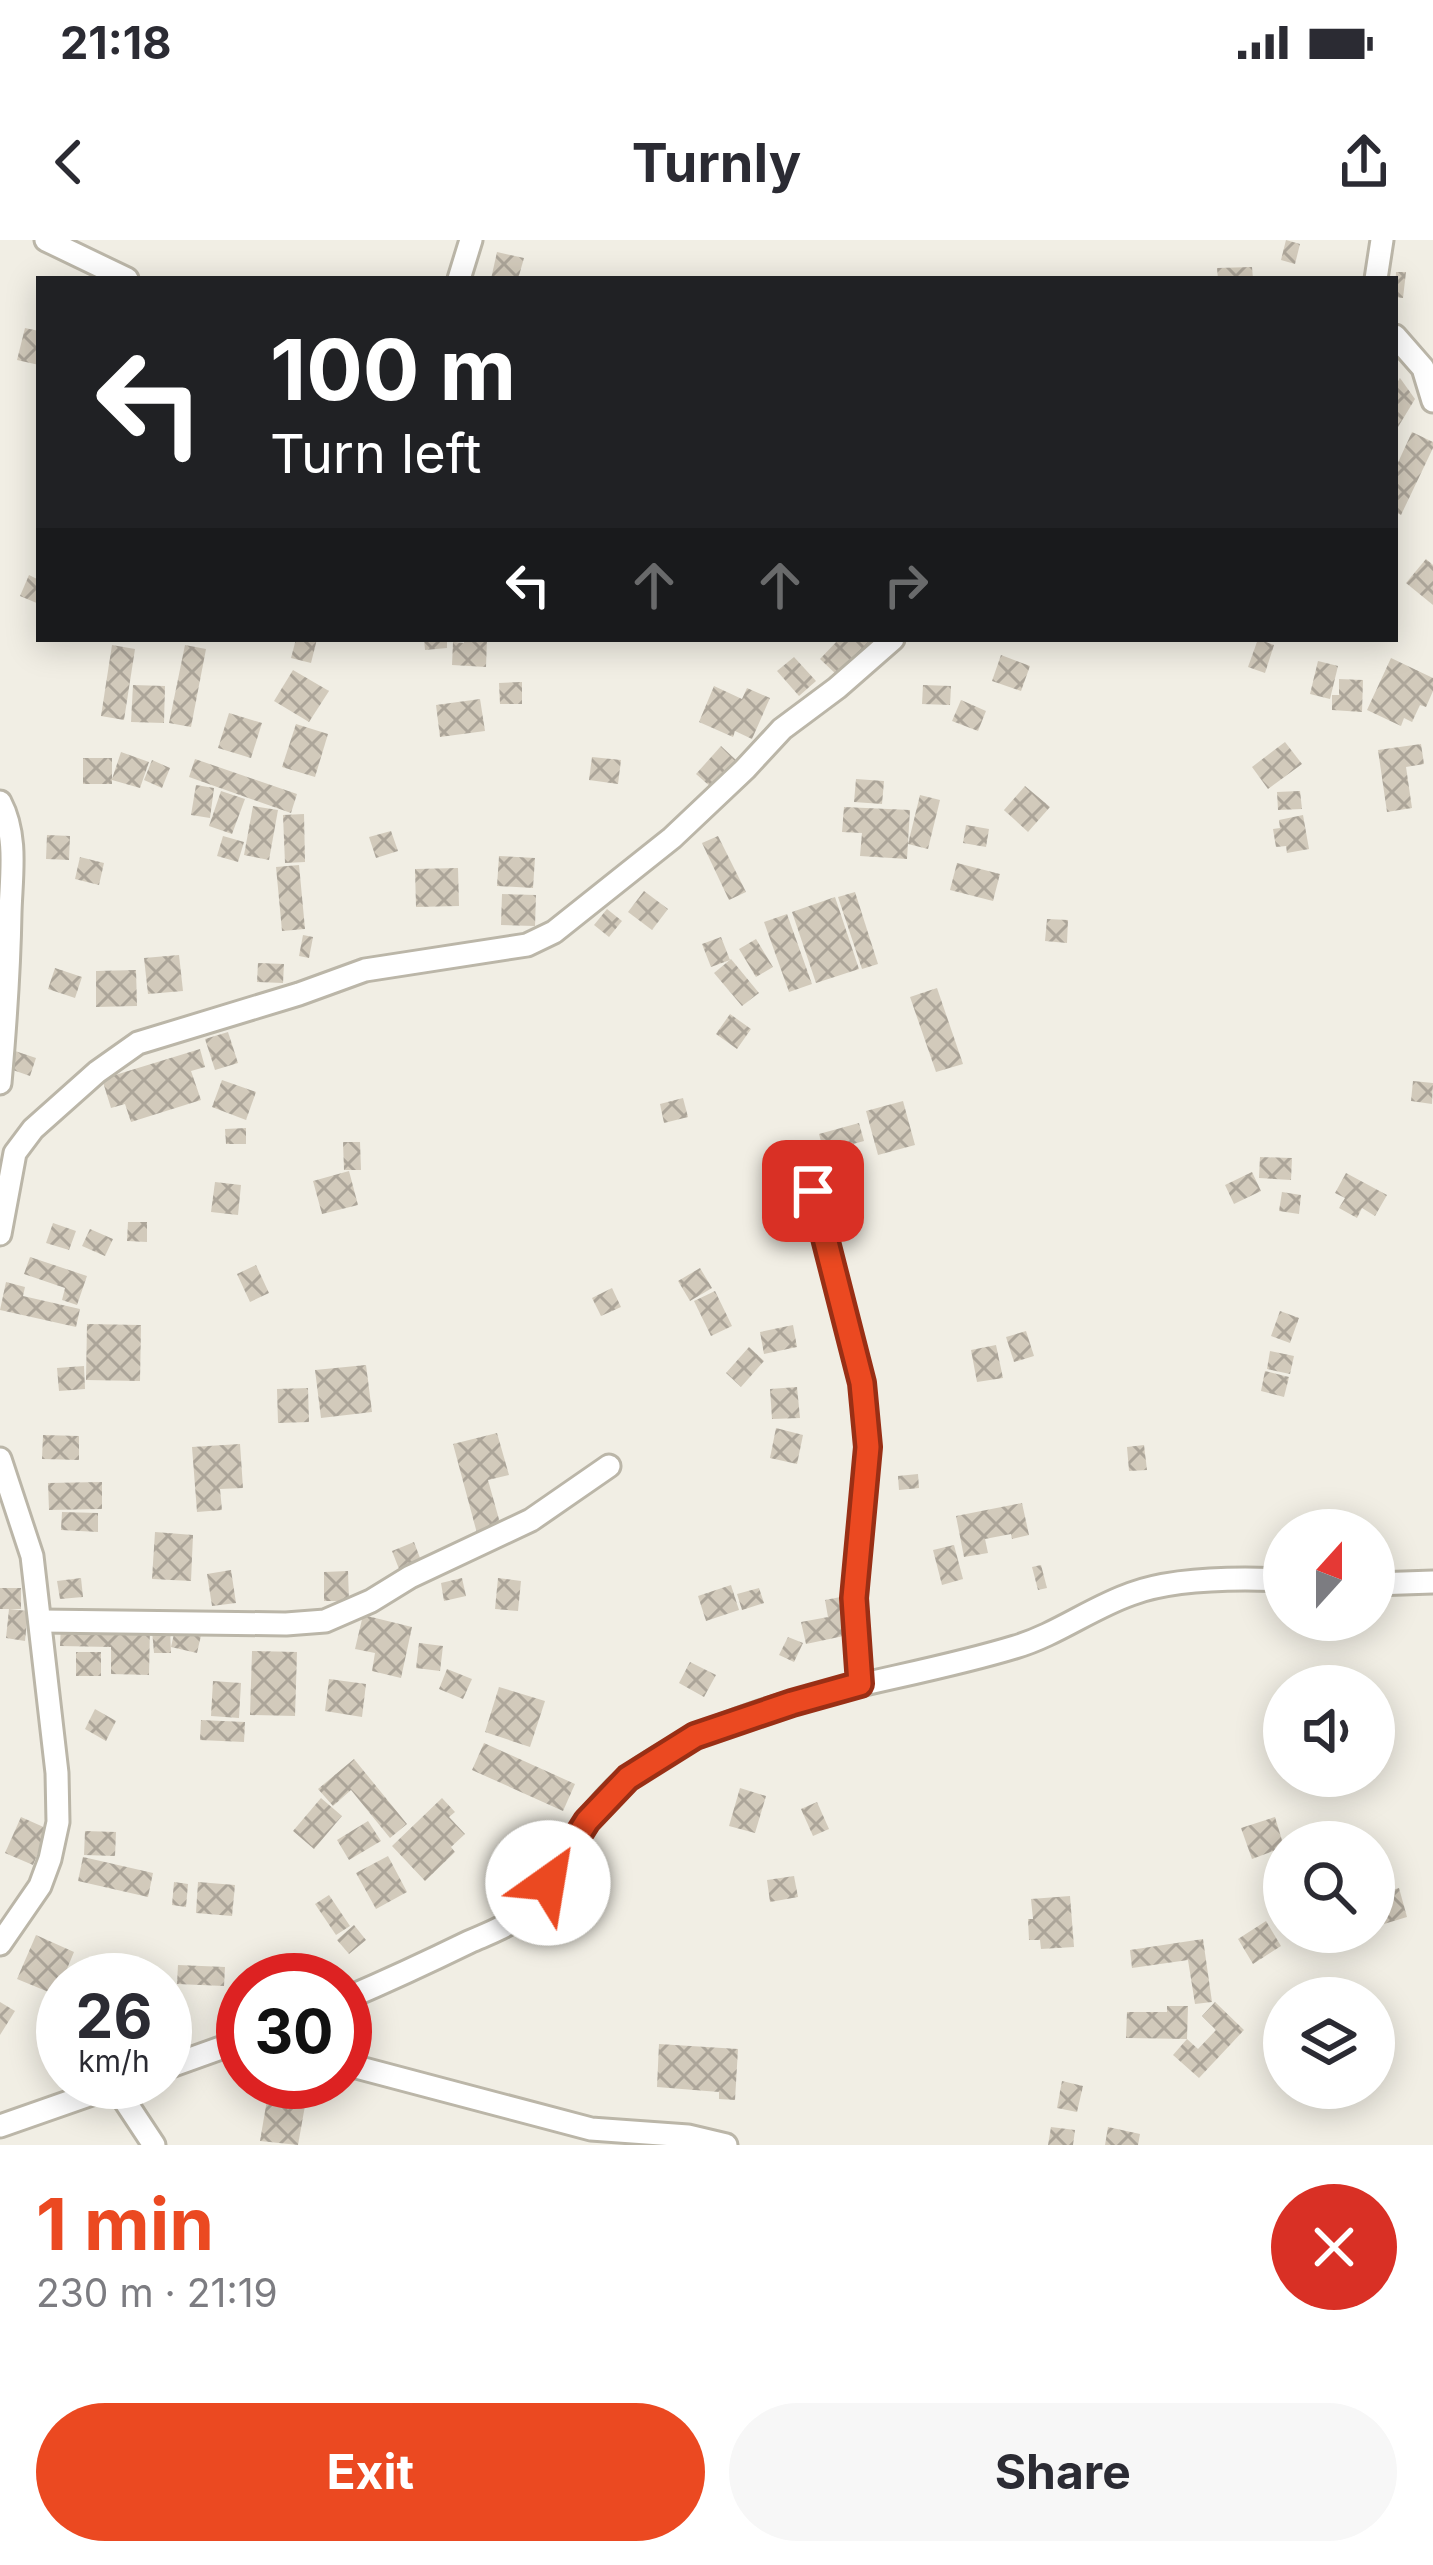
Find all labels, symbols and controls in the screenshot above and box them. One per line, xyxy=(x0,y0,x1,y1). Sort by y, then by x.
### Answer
text: 21:18 xyxy=(60,15,171,70)
icon: back xyxy=(36,129,102,195)
icon: share xyxy=(1331,129,1397,195)
text: Turnly xyxy=(632,130,801,195)
text: 100 m xyxy=(270,319,516,420)
icon: left xyxy=(72,324,228,480)
text: Turn left xyxy=(270,421,481,486)
icon: left xyxy=(495,552,561,618)
icon: ahead xyxy=(621,552,687,618)
icon: ahead xyxy=(747,552,813,618)
icon: right xyxy=(873,552,939,618)
pin xyxy=(762,1140,864,1242)
icon: arrive xyxy=(780,1158,846,1224)
north arrow xyxy=(1263,1509,1395,1641)
map controls xyxy=(1263,1509,1395,2109)
button: sound xyxy=(1263,1665,1395,1797)
position arrow xyxy=(485,1820,611,1946)
button: search xyxy=(1263,1821,1395,1953)
speed limit sign: 30 xyxy=(216,1953,372,2109)
button: layers xyxy=(1263,1977,1395,2109)
text: 26 xyxy=(76,1980,152,2052)
text: km/h xyxy=(78,2043,150,2079)
text: 1 min xyxy=(36,2180,214,2267)
button: close xyxy=(1271,2184,1397,2310)
text: 230 m · 21:19 xyxy=(36,2269,278,2316)
button: Exit xyxy=(36,2403,705,2541)
button: Share xyxy=(729,2403,1397,2541)

